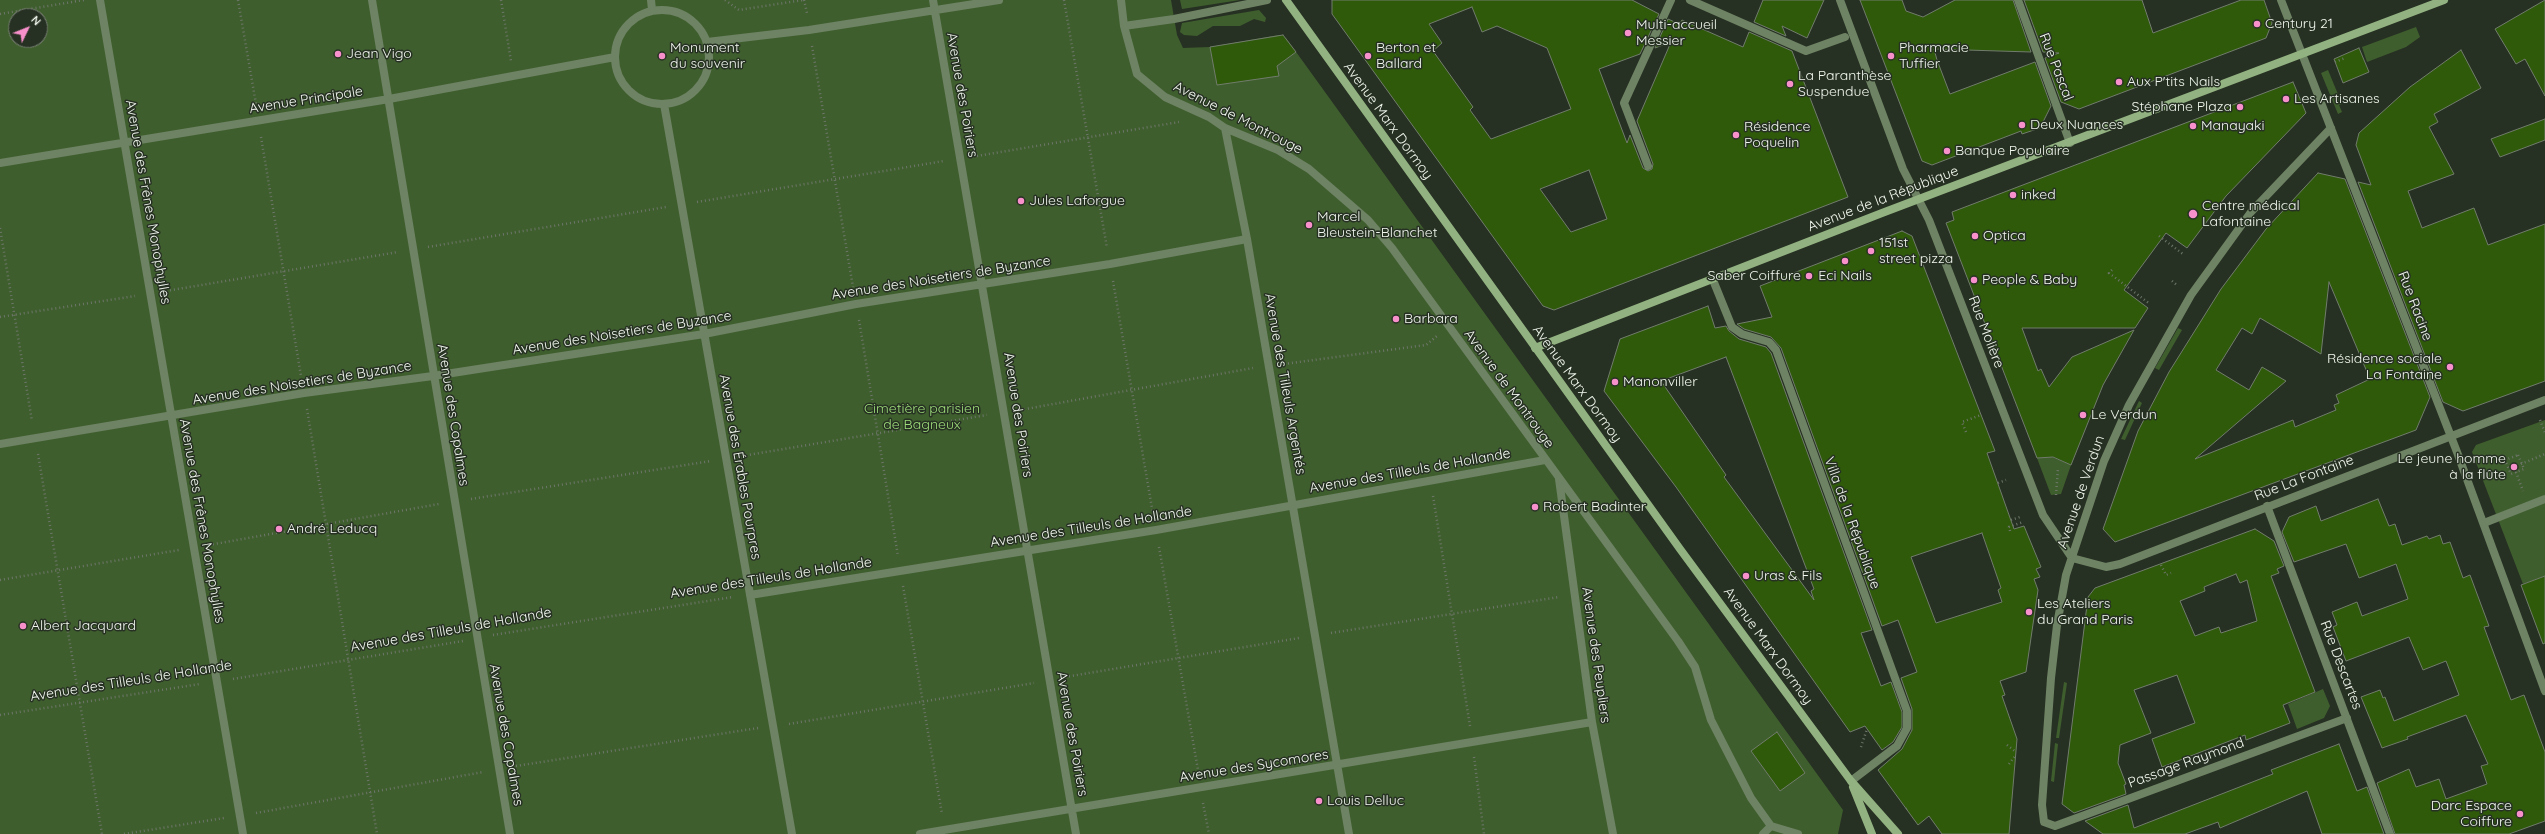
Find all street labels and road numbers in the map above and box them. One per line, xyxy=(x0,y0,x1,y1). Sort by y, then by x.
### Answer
street label: Avenue des Poiriers xyxy=(943,31,981,159)
street label: Rue Pascal xyxy=(2035,31,2077,103)
street label: Avenue Marx Dormoy xyxy=(1340,59,1436,183)
street label: Avenue de Montrouge xyxy=(1171,78,1305,158)
street label: Avenue Principale xyxy=(248,83,364,117)
street label: Avenue des Frênes Monophylles xyxy=(122,98,174,306)
street label: Avenue de la République xyxy=(1805,162,1961,236)
street label: Avenue des Noisetiers de Byzance xyxy=(830,252,1052,304)
street label: Rue Racine xyxy=(2394,269,2436,343)
street label: Avenue des Tilleuls Argentés xyxy=(1261,292,1309,476)
street label: Rue Molière xyxy=(1965,293,2007,371)
street label: Avenue des Noisetiers de Byzance xyxy=(511,307,733,359)
street label: Avenue Marx Dormoy xyxy=(1529,322,1625,446)
street label: Avenue de Montrouge xyxy=(1460,326,1558,452)
street label: Avenue des Copalmes xyxy=(433,343,473,487)
street label: Avenue des Poiriers xyxy=(1000,351,1036,479)
street label: Avenue des Noisetiers de Byzance xyxy=(191,357,413,409)
street label: Avenue des Érables Pourpres xyxy=(715,373,765,561)
street label: Avenue des Frênes Monophylles xyxy=(176,417,228,625)
street label: Avenue de Verdun xyxy=(2054,433,2108,551)
street label: Avenue des Tilleuls de Hollande xyxy=(1308,445,1512,497)
street label: Rue La Fontaine xyxy=(2252,451,2356,505)
street label: Villa de la République xyxy=(1820,455,1884,591)
street label: Avenue des Tilleuls de Hollande xyxy=(989,503,1193,551)
street label: Avenue des Tilleuls de Hollande xyxy=(669,554,873,602)
street label: Avenue Marx Dormoy xyxy=(1720,584,1816,708)
street label: Avenue des Peupliers xyxy=(1578,586,1614,724)
street label: Avenue des Tilleuls de Hollande xyxy=(349,604,553,656)
street label: Rue Descartes xyxy=(2316,618,2366,712)
street label: Avenue des Tilleuls de Hollande xyxy=(29,657,233,705)
street label: Avenue des Copalmes xyxy=(485,663,527,807)
street label: Avenue des Poiriers xyxy=(1053,670,1091,798)
street label: Passage Raymond xyxy=(2126,734,2246,792)
street label: Avenue des Sycomores xyxy=(1178,746,1330,786)

